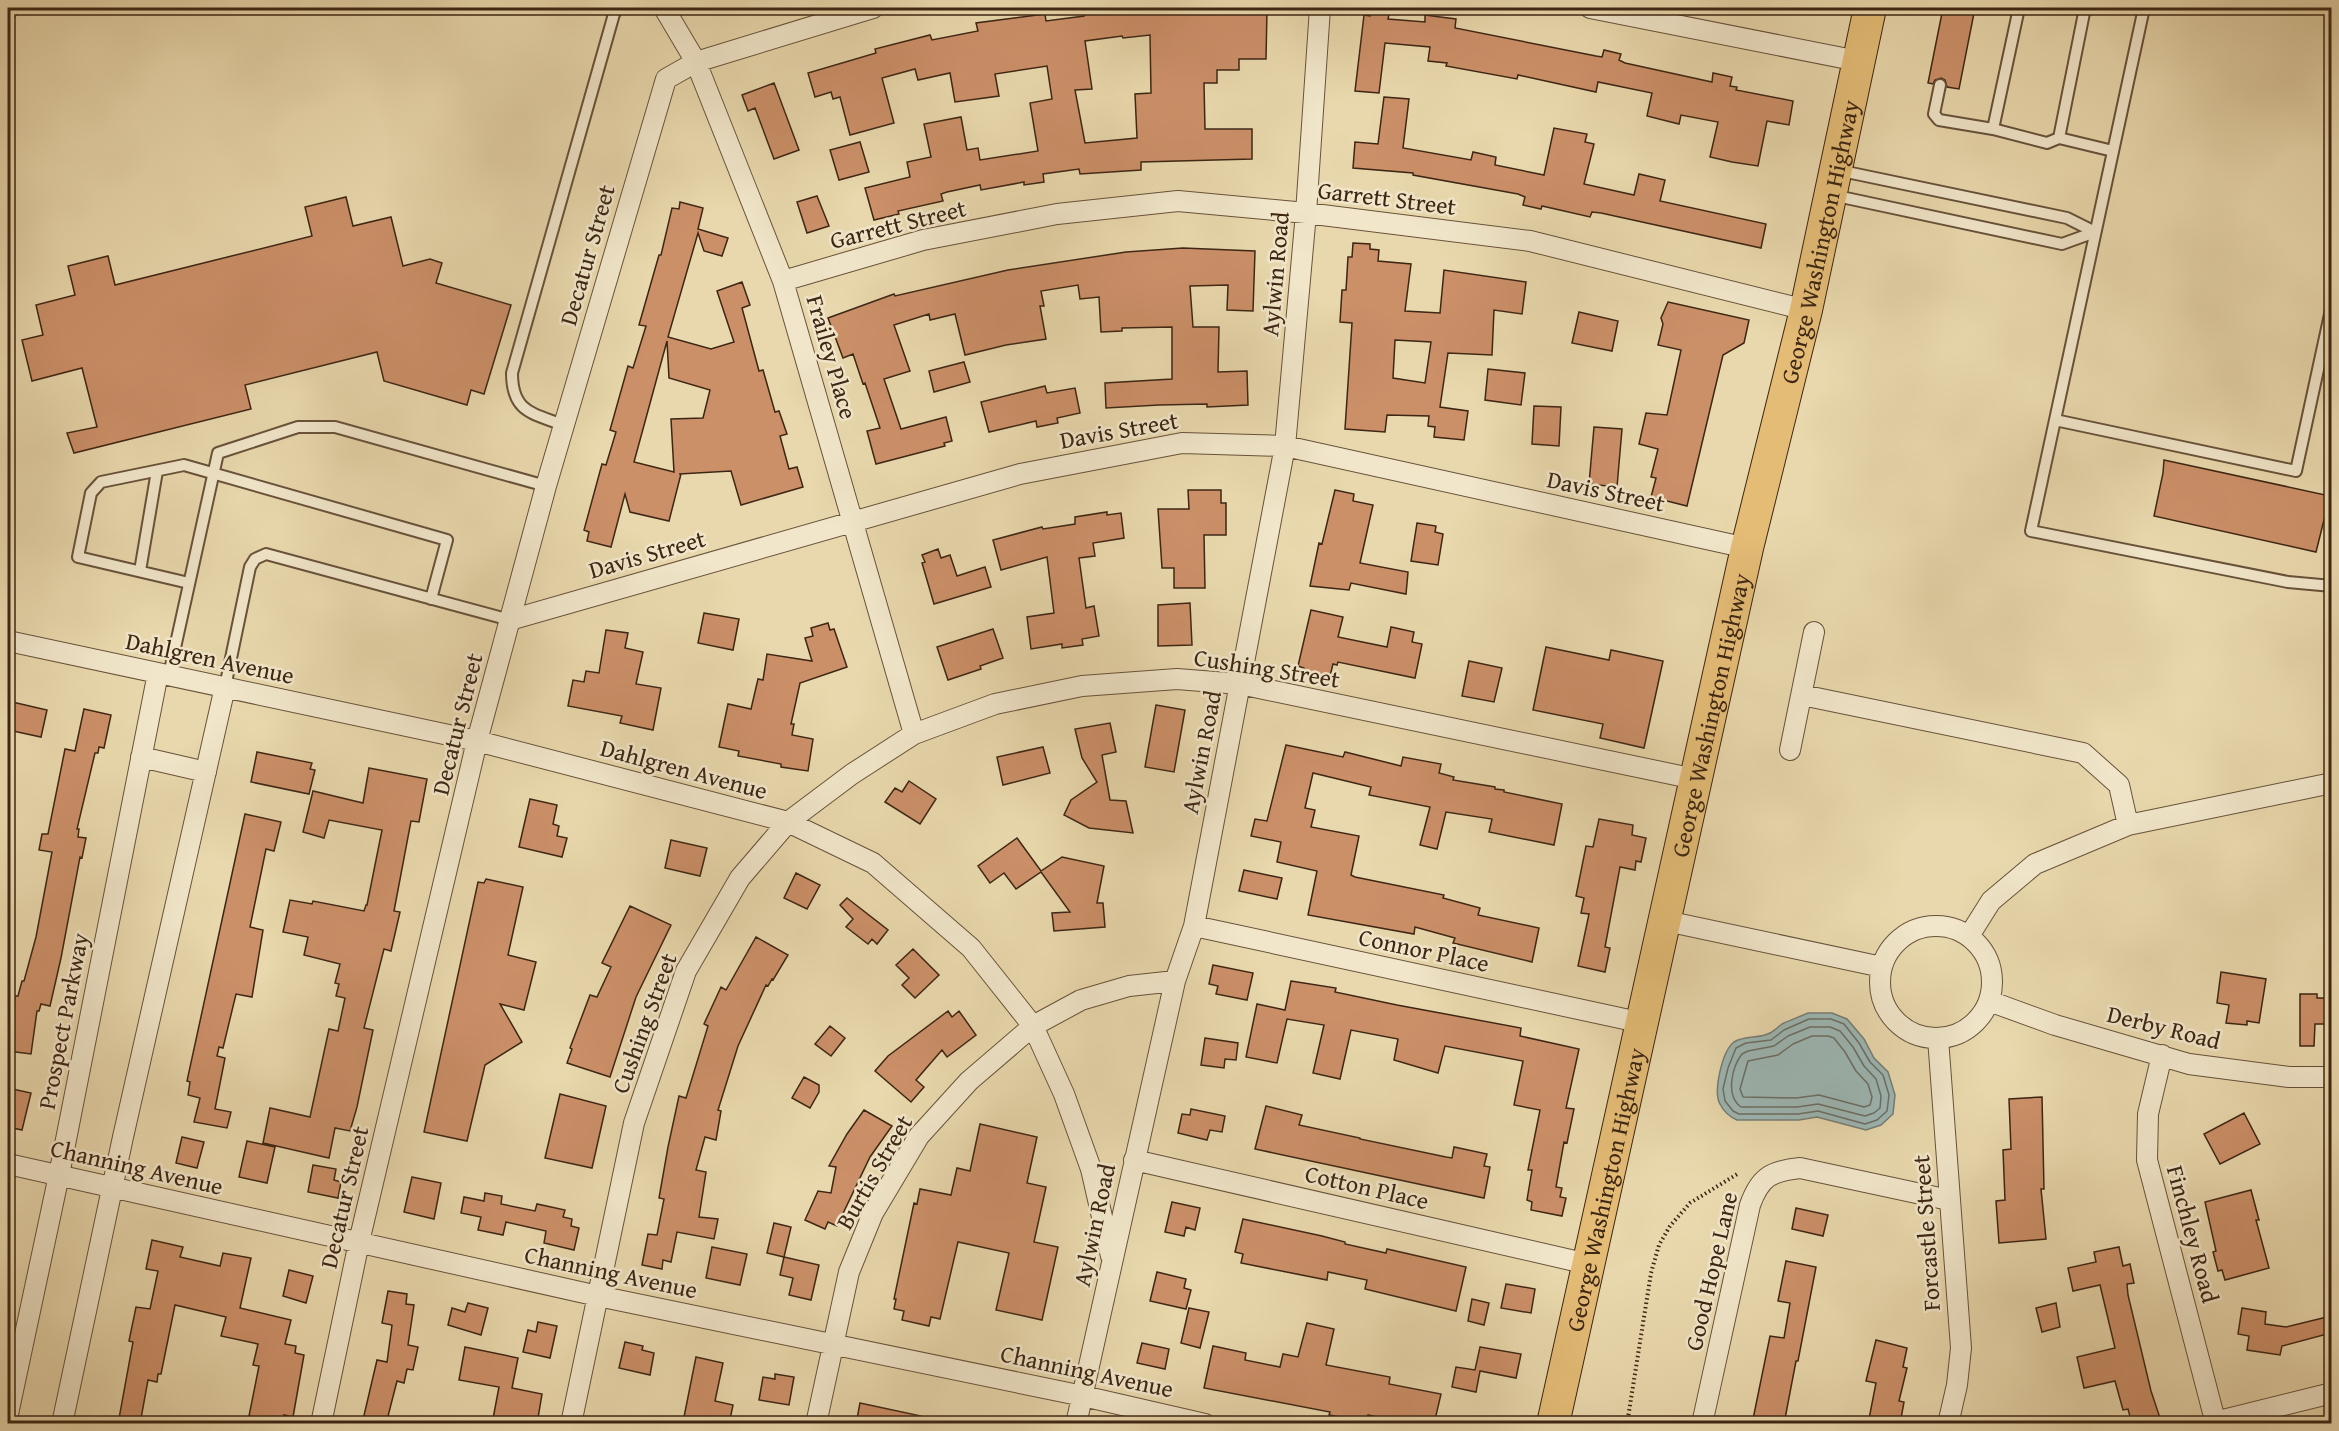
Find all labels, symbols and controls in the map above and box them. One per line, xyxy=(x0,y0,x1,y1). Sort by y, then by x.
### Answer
street label: George Washington Highway xyxy=(1771,97,1868,387)
street label: Garrett Street xyxy=(1316,172,1459,224)
street label: Decatur Street xyxy=(550,180,624,330)
street label: Garrett Street xyxy=(826,190,970,258)
street label: Aylwin Road xyxy=(1252,210,1298,338)
street label: Frailey Place xyxy=(798,291,866,423)
street label: Davis Street xyxy=(1057,402,1182,458)
street label: Davis Street xyxy=(1544,461,1669,521)
street label: Davis Street xyxy=(585,521,710,587)
street label: George Washington Highway xyxy=(1662,570,1758,860)
street label: Dahlgren Avenue xyxy=(123,623,297,693)
street label: Cushing Street xyxy=(1192,639,1343,697)
street label: Decatur Street xyxy=(422,649,492,799)
street label: Aylwin Road xyxy=(1172,687,1230,817)
street label: Dahlgren Avenue xyxy=(597,730,771,808)
street label: Connor Place xyxy=(1356,919,1492,981)
street label: Prospect Parkway xyxy=(29,930,97,1112)
street label: Cushing Street xyxy=(602,947,686,1098)
street label: Derby Road xyxy=(2104,996,2225,1058)
street label: George Washington Highway xyxy=(1556,1044,1653,1335)
street label: Burtis Street xyxy=(827,1108,921,1236)
street label: Decatur Street xyxy=(311,1122,377,1272)
street label: Channing Avenue xyxy=(47,1130,227,1204)
street label: Forcastle Street xyxy=(1903,1153,1949,1312)
street label: Cotton Place xyxy=(1302,1156,1432,1218)
street label: Aylwin Road xyxy=(1064,1160,1124,1290)
street label: Finchley Road xyxy=(2158,1161,2228,1307)
street label: Good Hope Lane xyxy=(1676,1188,1746,1354)
street label: Channing Avenue xyxy=(521,1237,701,1307)
street label: Channing Avenue xyxy=(997,1336,1177,1406)

